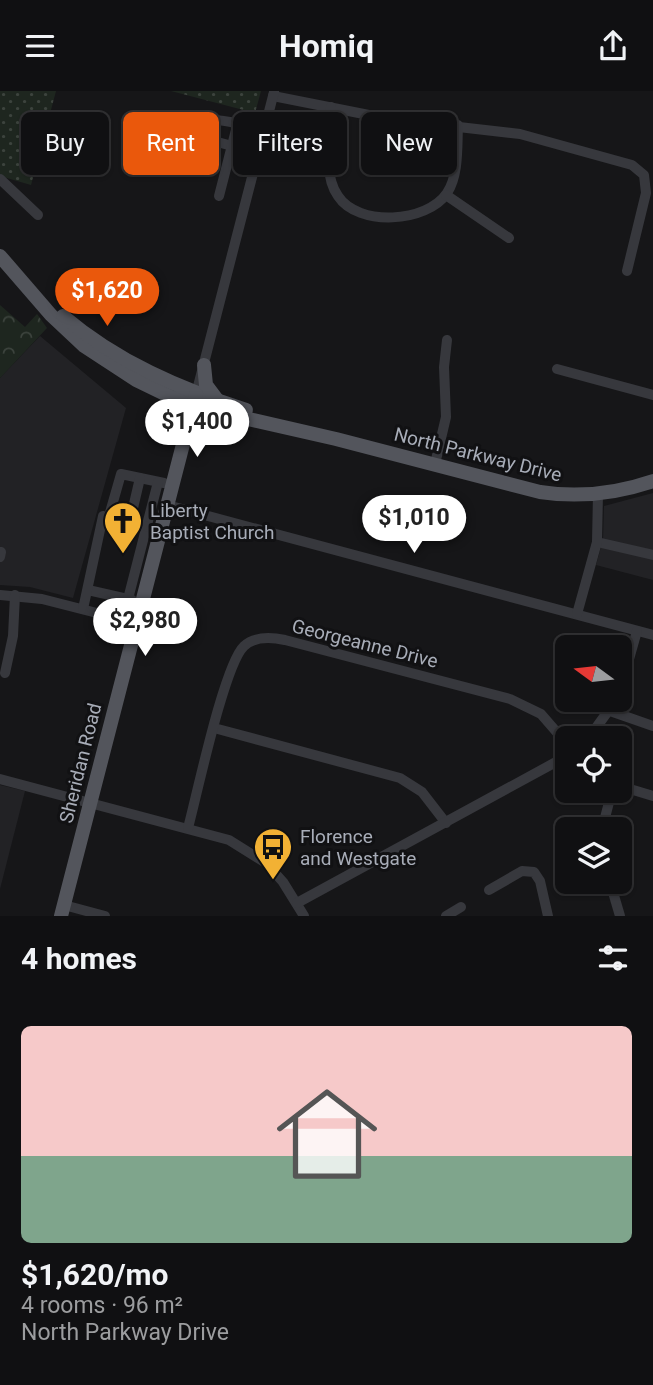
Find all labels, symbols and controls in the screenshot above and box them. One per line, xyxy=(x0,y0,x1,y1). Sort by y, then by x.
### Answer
icon: menu xyxy=(21,27,59,65)
text: Homiq xyxy=(279,27,374,65)
icon: share xyxy=(594,27,632,65)
chip: Buy xyxy=(21,112,109,175)
chip: Rent xyxy=(123,112,219,175)
chip: Filters xyxy=(233,112,347,175)
chip: New xyxy=(361,112,457,175)
pin: $1,620 xyxy=(50,268,164,328)
text: $1,620 xyxy=(71,277,143,304)
pin: $1,400 xyxy=(140,399,254,459)
text: $1,400 xyxy=(161,408,233,435)
street label: North Parkway Drive xyxy=(392,423,564,486)
pin: $1,010 xyxy=(357,496,471,555)
place label: Liberty Baptist Church xyxy=(150,499,274,544)
church icon: Liberty Baptist Church xyxy=(102,500,144,555)
text: $1,010 xyxy=(378,504,450,531)
pin: $2,980 xyxy=(88,599,202,658)
text: $2,980 xyxy=(109,607,181,634)
street label: Georgeanne Drive xyxy=(289,614,440,673)
north arrow xyxy=(555,635,632,712)
map controls xyxy=(555,635,632,894)
street label: Sheridan Road xyxy=(54,701,106,825)
button: locate xyxy=(555,726,632,803)
button: layers xyxy=(555,817,632,894)
place label: Florence and Westgate xyxy=(300,825,416,870)
bus stop icon: Florence and Westgate xyxy=(252,826,294,881)
icon: filters xyxy=(594,939,632,977)
text: 4 homes xyxy=(21,941,137,976)
icon: home xyxy=(264,1071,390,1197)
text: $1,620/mo xyxy=(21,1257,169,1292)
text: 4 rooms · 96 m² xyxy=(21,1292,183,1319)
text: North Parkway Drive xyxy=(21,1319,229,1346)

